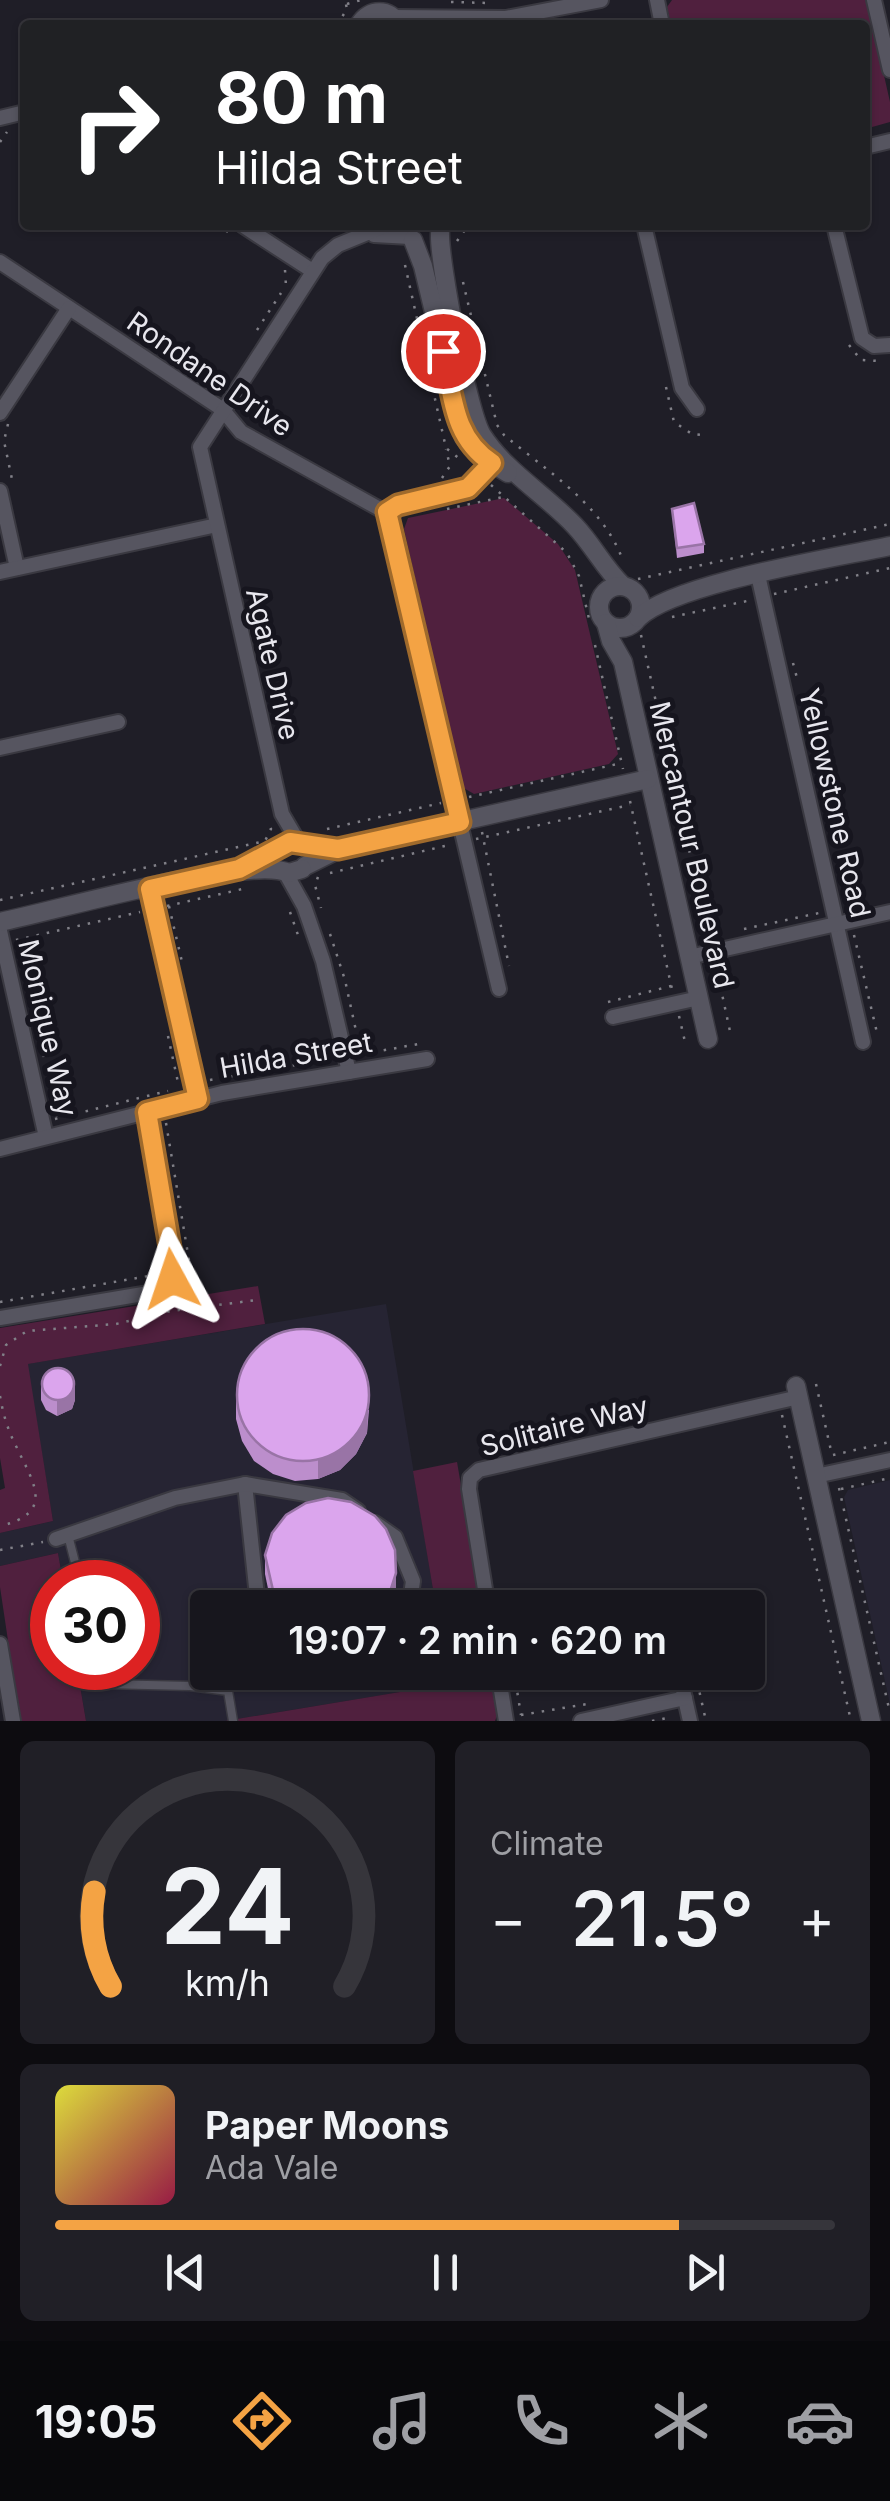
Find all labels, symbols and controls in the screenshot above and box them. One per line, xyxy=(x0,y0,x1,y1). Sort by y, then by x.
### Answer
text: 80 m xyxy=(215,55,388,140)
icon: right xyxy=(50,60,180,190)
text: Hilda Street xyxy=(215,140,463,195)
street label: Rondane Drive xyxy=(121,304,299,444)
pin xyxy=(401,309,486,394)
icon: arrive xyxy=(416,324,471,379)
street label: Agate Drive xyxy=(239,585,307,743)
street label: Yellowstone Road xyxy=(792,685,878,921)
street label: Mercantour Boulevard xyxy=(642,698,742,992)
street label: Monique Way xyxy=(11,936,85,1120)
street label: Hilda Street xyxy=(217,1025,375,1085)
position arrow xyxy=(120,1227,224,1331)
street label: Solitaire Way xyxy=(477,1389,651,1463)
speed limit sign: 30 xyxy=(30,1560,160,1690)
text: 19:07 · 2 min · 620 m xyxy=(288,1617,667,1663)
text: Climate xyxy=(490,1824,604,1863)
text: 24 xyxy=(160,1843,295,1969)
text: 21.5° xyxy=(571,1873,754,1964)
text: − xyxy=(490,1886,526,1952)
text: + xyxy=(799,1886,835,1952)
text: km/h xyxy=(185,1961,270,2005)
text: Paper Moons xyxy=(205,2102,449,2148)
text: Ada Vale xyxy=(205,2148,338,2187)
icon: previous xyxy=(158,2245,213,2300)
icon: pause xyxy=(418,2245,473,2300)
icon: next xyxy=(678,2245,733,2300)
icon: directions xyxy=(227,2386,297,2456)
icon: music xyxy=(367,2386,437,2456)
icon: phone xyxy=(506,2386,576,2456)
icon: climate xyxy=(646,2386,716,2456)
icon: car xyxy=(785,2386,855,2456)
text: 19:05 xyxy=(35,2394,158,2449)

